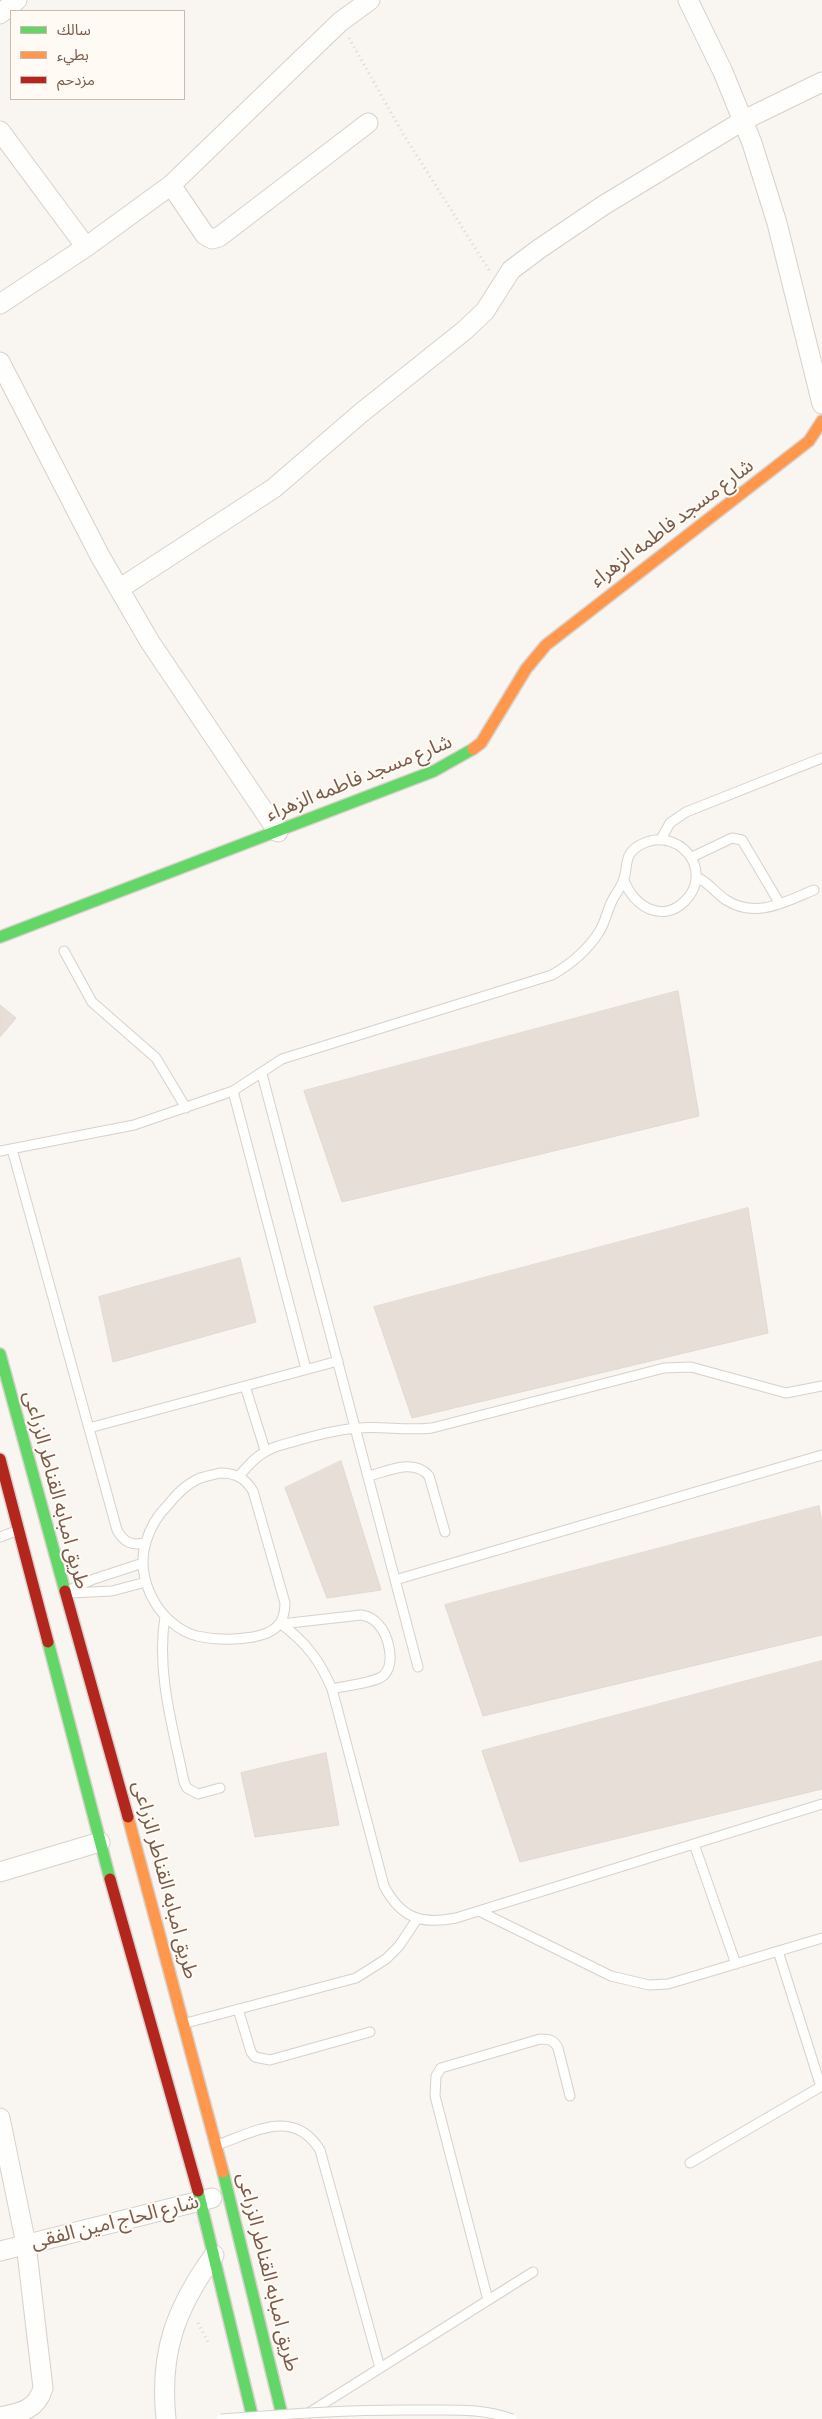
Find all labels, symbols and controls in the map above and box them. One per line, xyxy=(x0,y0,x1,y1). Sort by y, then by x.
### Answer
legend xyxy=(10,10,185,100)
text: سالك xyxy=(57,23,91,38)
text: بطيء xyxy=(57,48,89,63)
text: مزدحم xyxy=(57,73,95,88)
street label: شارع مسجد فاطمه الزهراء xyxy=(586,454,758,592)
street label: شارع مسجد فاطمه الزهراء xyxy=(263,730,455,826)
street label: طريق امبابه القناطر الزراعى xyxy=(18,1388,94,1592)
street label: طريق امبابه القناطر الزراعى xyxy=(127,1778,203,1982)
street label: طريق امبابه القناطر الزراعى xyxy=(232,2170,304,2374)
street label: شارع الحاج امين الفقى xyxy=(29,2190,201,2254)

